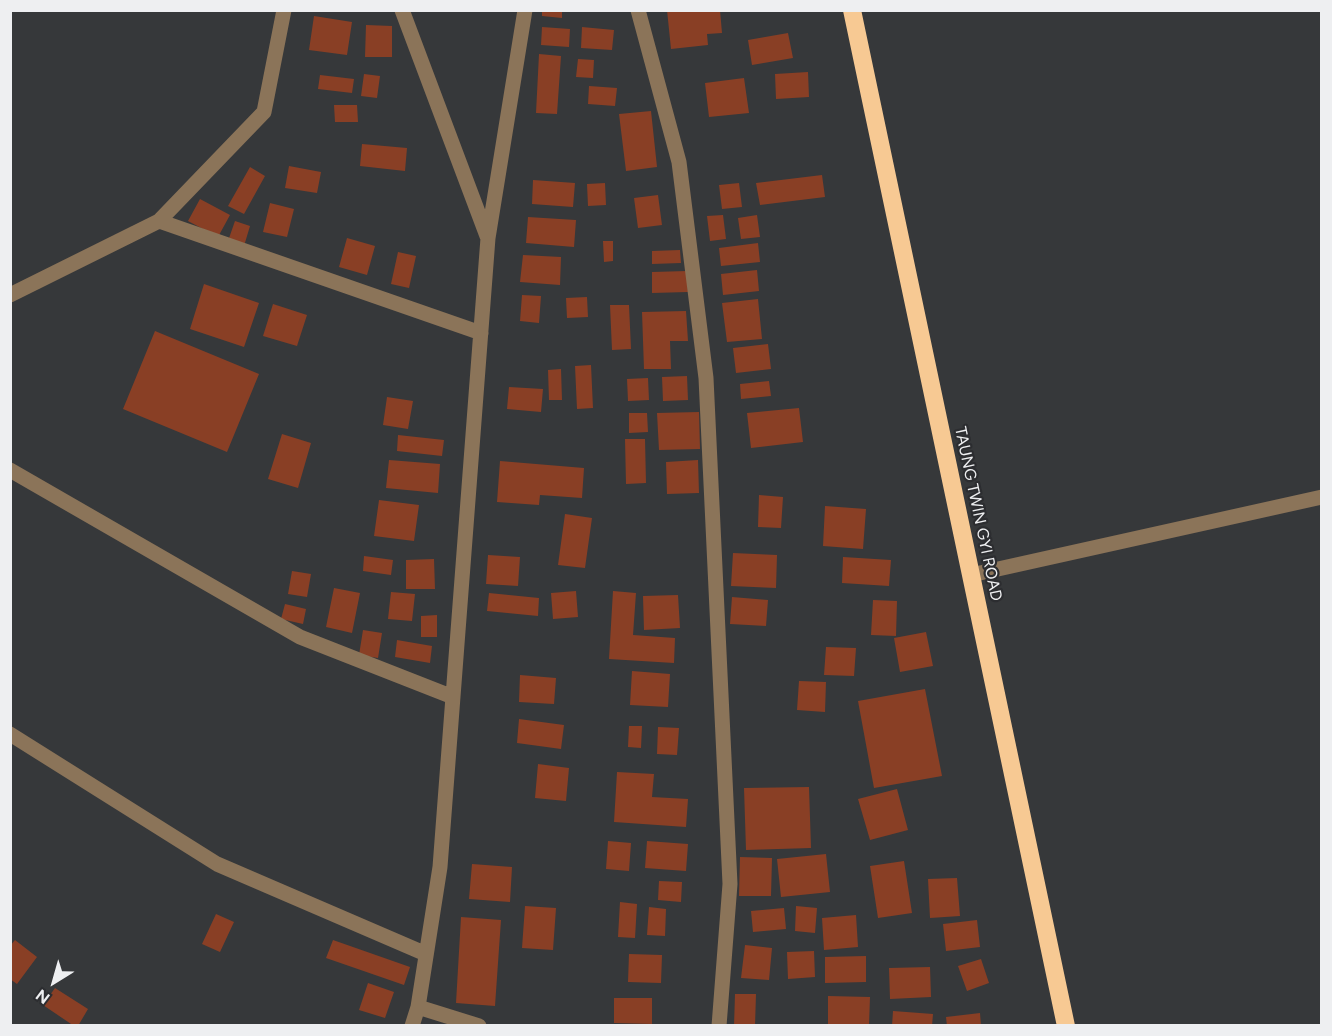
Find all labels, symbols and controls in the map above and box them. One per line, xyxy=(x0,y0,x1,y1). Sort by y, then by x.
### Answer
street label: TAUNG TWIN GYI ROAD xyxy=(950,425,1006,603)
north arrow xyxy=(24,952,84,1012)
text: N xyxy=(32,985,54,1008)

